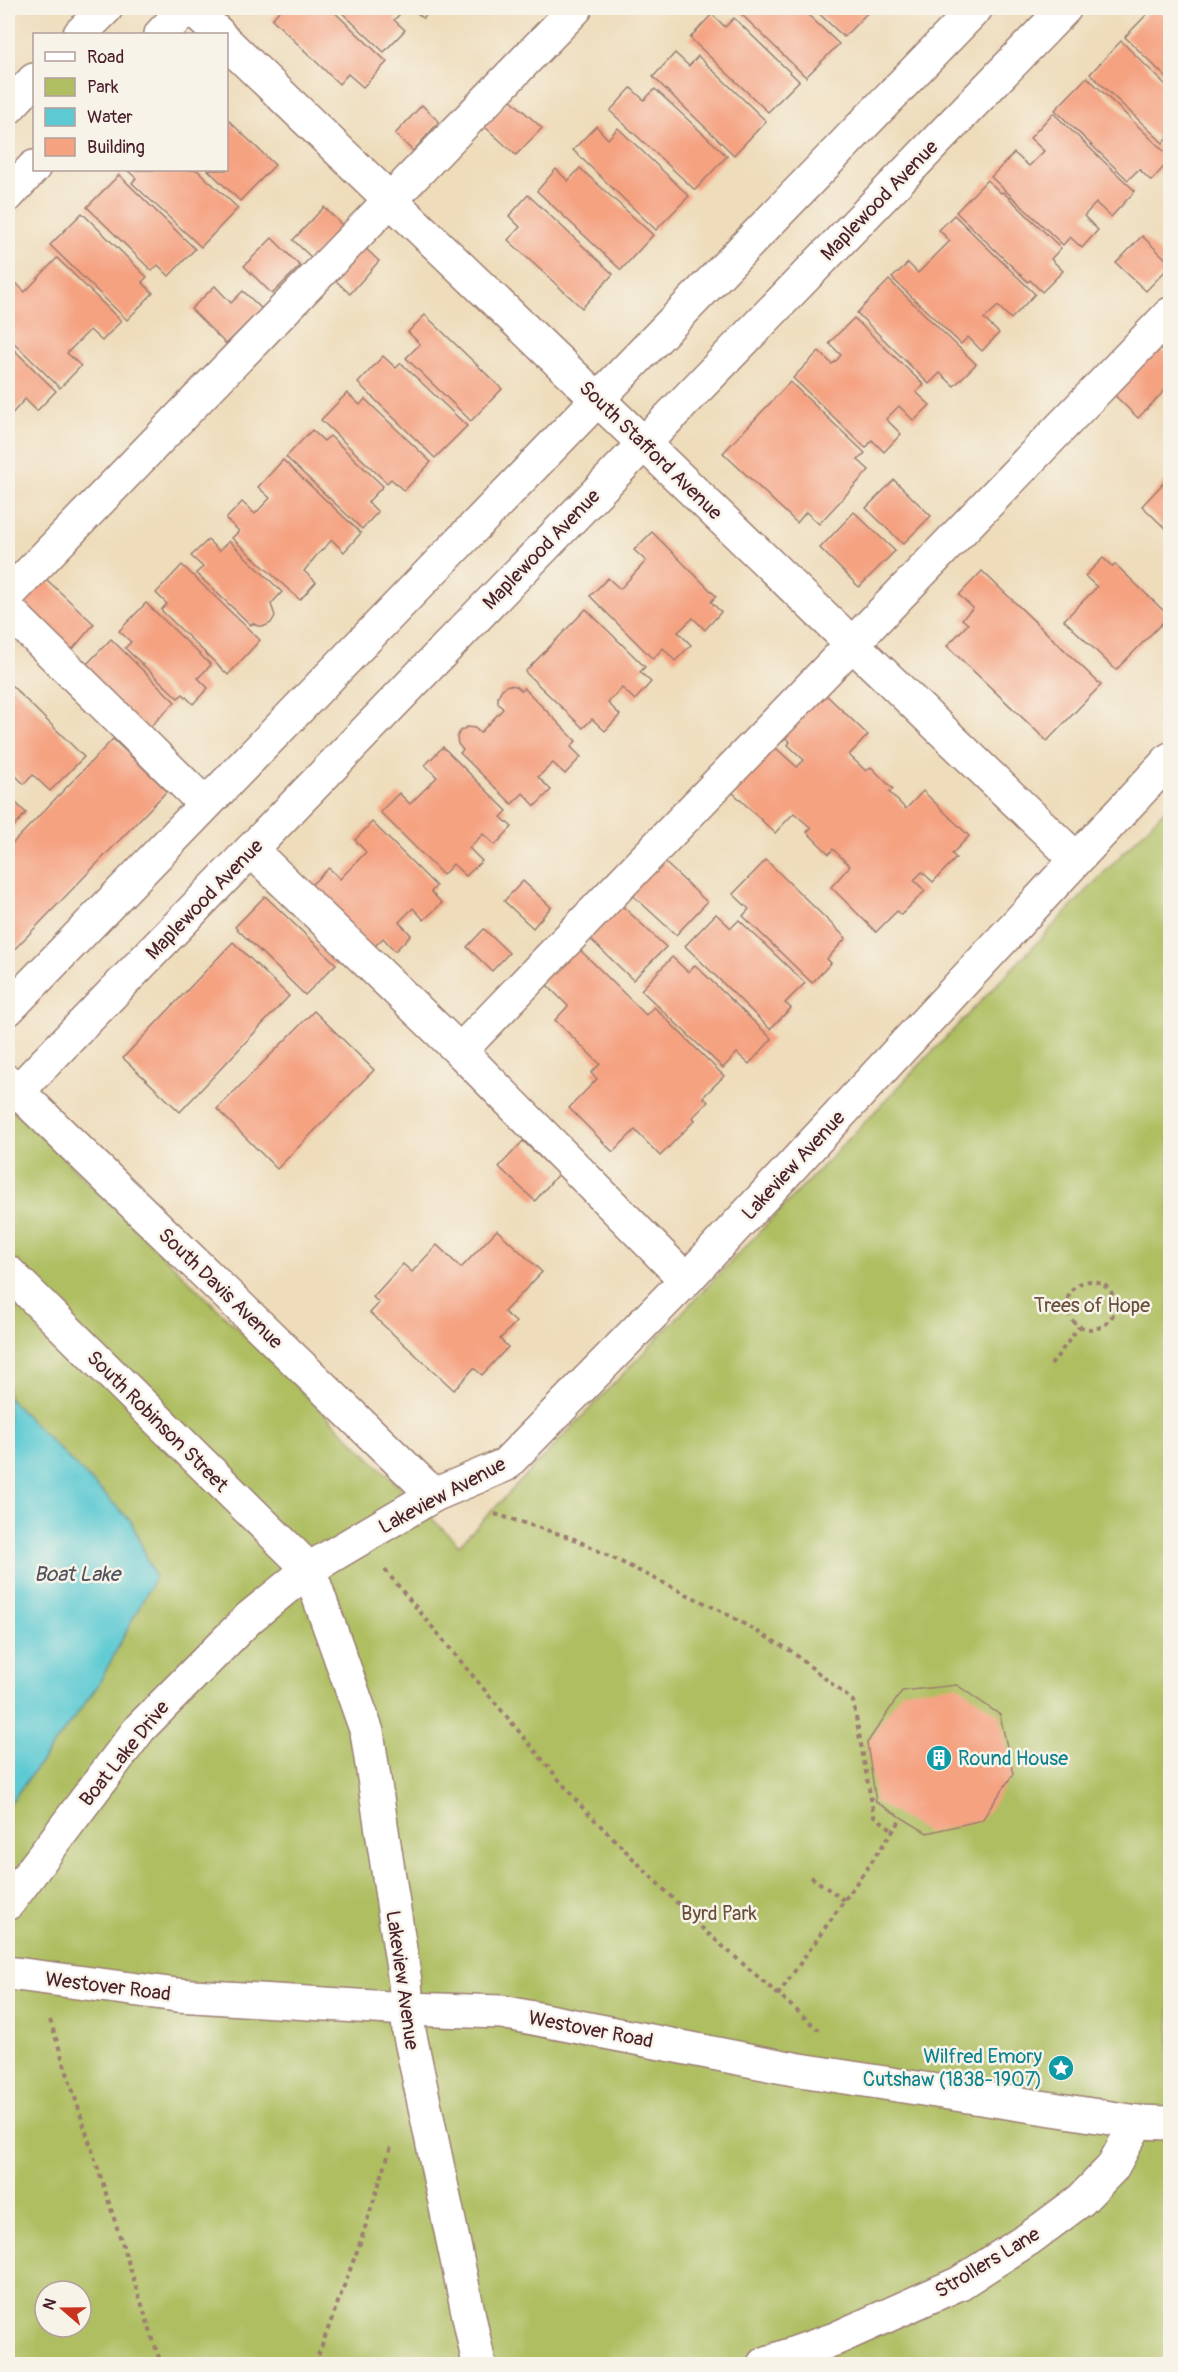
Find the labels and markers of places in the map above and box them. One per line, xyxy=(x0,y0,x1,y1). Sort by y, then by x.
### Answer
building icon: Round House xyxy=(924,1743,954,1773)
place label: Round House xyxy=(958,1746,1068,1771)
place label: Wilfred Emory Cutshaw (1838-1907) xyxy=(863,2044,1042,2092)
place icon: Wilfred Emory Cutshaw (1838-1907) xyxy=(1046,2053,1076,2083)

